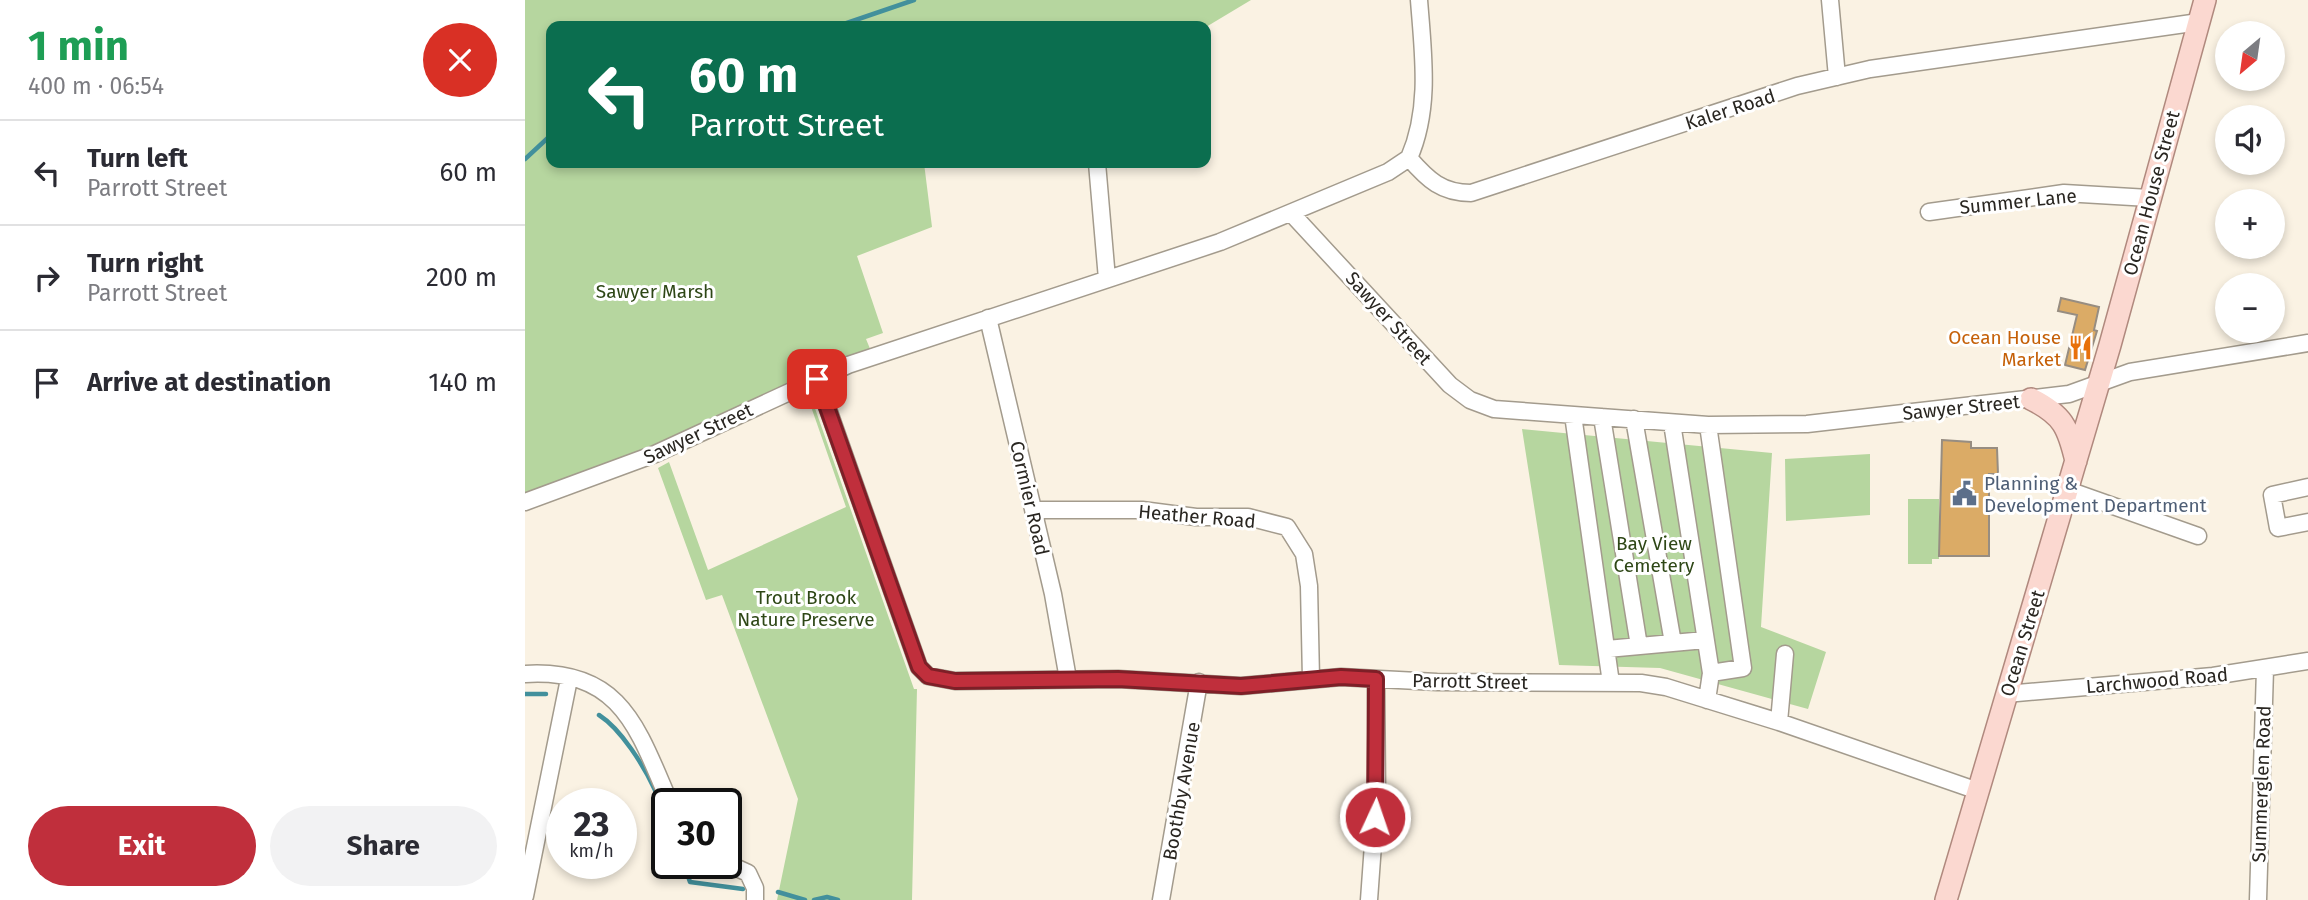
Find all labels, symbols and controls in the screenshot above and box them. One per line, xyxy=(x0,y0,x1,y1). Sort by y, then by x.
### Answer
text: 1 min xyxy=(28,21,129,71)
north arrow xyxy=(2215,21,2285,91)
map controls xyxy=(2215,21,2285,343)
button: close xyxy=(423,23,497,97)
text: 60 m xyxy=(689,46,798,105)
icon: left xyxy=(574,49,665,140)
text: 400 m · 06:54 xyxy=(28,72,164,100)
street label: Kaler Road xyxy=(1682,84,1778,135)
button: sound xyxy=(2215,105,2285,175)
text: Parrott Street xyxy=(689,106,884,144)
street label: Ocean House Street xyxy=(2118,108,2185,278)
text: Turn left xyxy=(87,143,188,174)
icon: left xyxy=(28,154,66,192)
text: 60 m xyxy=(439,157,497,188)
text: Parrott Street xyxy=(87,174,227,202)
street label: Summer Lane xyxy=(1958,184,2078,219)
button: + xyxy=(2215,189,2285,259)
text: Turn right xyxy=(87,248,204,279)
icon: right xyxy=(28,259,66,297)
text: 200 m xyxy=(426,262,497,293)
street label: Sawyer Street xyxy=(1341,267,1437,370)
button: − xyxy=(2215,273,2285,343)
text: Parrott Street xyxy=(87,279,227,307)
park label: Sawyer Marsh xyxy=(596,280,714,303)
place label: Ocean House Market xyxy=(1948,326,2061,371)
restaurant icon: Ocean House Market xyxy=(2067,334,2095,362)
pin xyxy=(787,349,847,409)
icon: arrive xyxy=(798,360,836,398)
icon: arrive xyxy=(28,364,66,402)
text: Arrive at destination xyxy=(87,367,331,398)
text: 140 m xyxy=(428,367,497,398)
street label: Sawyer Street xyxy=(1901,390,2021,425)
street label: Sawyer Street xyxy=(640,398,757,469)
street label: Cormier Road xyxy=(1005,439,1054,558)
place label: Planning & Development Department xyxy=(1984,472,2207,517)
public building icon: Planning & Development Department xyxy=(1950,480,1978,508)
street label: Heather Road xyxy=(1137,500,1257,533)
park label: Bay View Cemetery xyxy=(1614,532,1695,577)
park label: Trout Brook Nature Preserve xyxy=(737,586,875,631)
street label: Ocean Street xyxy=(1995,587,2050,699)
street label: Larchwood Road xyxy=(2085,663,2229,698)
street label: Parrott Street xyxy=(1412,669,1528,694)
street label: Summerglen Road xyxy=(2247,705,2276,863)
street label: Boothby Avenue xyxy=(1158,720,1205,862)
position arrow xyxy=(1338,780,1412,854)
speed limit sign: 30 xyxy=(651,788,742,879)
text: 23 xyxy=(573,803,610,845)
button: Exit xyxy=(28,806,256,886)
button: Share xyxy=(270,806,497,886)
text: km/h xyxy=(569,840,614,862)

